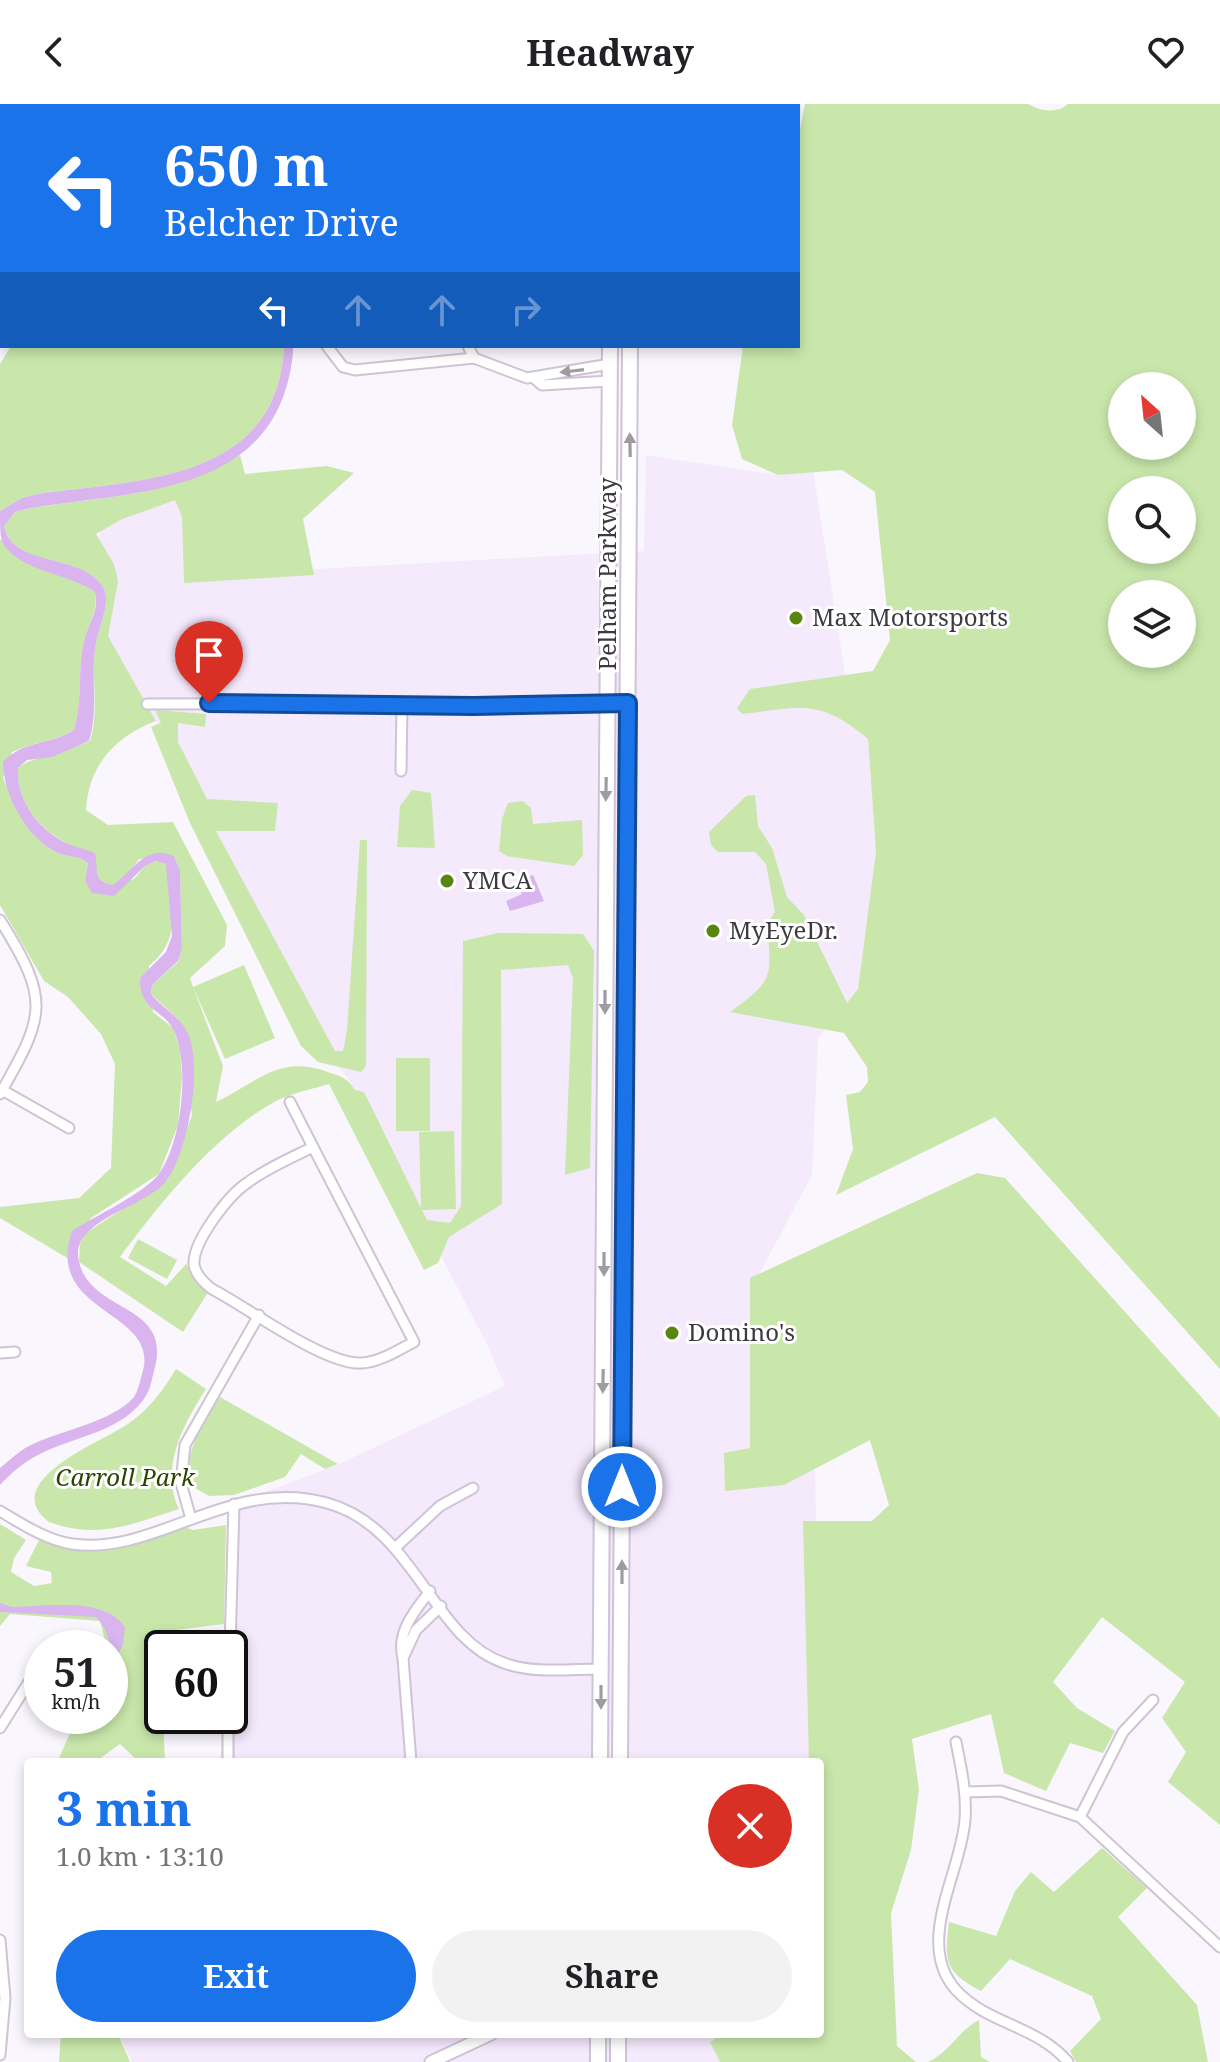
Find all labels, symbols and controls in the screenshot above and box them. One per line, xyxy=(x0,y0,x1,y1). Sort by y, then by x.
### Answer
text: Headway xyxy=(526,28,694,77)
icon: back xyxy=(32,30,76,74)
icon: heart xyxy=(1144,30,1188,74)
text: 650 m xyxy=(164,126,329,202)
icon: left xyxy=(32,136,136,240)
text: Belcher Drive xyxy=(164,198,399,247)
icon: left xyxy=(252,288,296,332)
icon: ahead xyxy=(336,288,380,332)
icon: ahead xyxy=(420,288,464,332)
icon: right xyxy=(504,288,548,332)
one-way arrow xyxy=(559,365,584,378)
north arrow xyxy=(1108,372,1196,460)
map controls xyxy=(1108,372,1196,668)
one-way arrow xyxy=(623,432,636,457)
button: search xyxy=(1108,476,1196,564)
street label: Pelham Parkway xyxy=(590,477,623,671)
button: layers xyxy=(1108,580,1196,668)
place label: Max Motorsports xyxy=(812,600,1008,633)
marker: Max Motorsports xyxy=(787,609,805,627)
pin xyxy=(175,621,243,703)
icon: arrive xyxy=(187,633,231,677)
one-way arrow xyxy=(600,777,613,802)
place label: YMCA xyxy=(462,863,532,896)
marker: YMCA xyxy=(438,872,456,890)
place label: MyEyeDr. xyxy=(729,913,838,946)
marker: MyEyeDr. xyxy=(704,922,722,940)
one-way arrow xyxy=(599,990,611,1015)
one-way arrow xyxy=(598,1252,610,1277)
place label: Domino's xyxy=(688,1315,795,1348)
marker: Domino's xyxy=(663,1324,681,1342)
one-way arrow xyxy=(597,1369,609,1394)
position arrow xyxy=(580,1445,664,1529)
park label: Carroll Park xyxy=(55,1460,196,1493)
one-way arrow xyxy=(616,1559,628,1584)
speed limit sign: 60 xyxy=(144,1630,248,1734)
text: 51 xyxy=(53,1644,99,1699)
one-way arrow xyxy=(595,1685,607,1710)
text: km/h xyxy=(51,1688,101,1715)
text: 3 min xyxy=(56,1775,192,1840)
button: close xyxy=(708,1784,792,1868)
text: 1.0 km · 13:10 xyxy=(56,1838,224,1874)
button: Exit xyxy=(56,1930,416,2022)
button: Share xyxy=(432,1930,792,2022)

